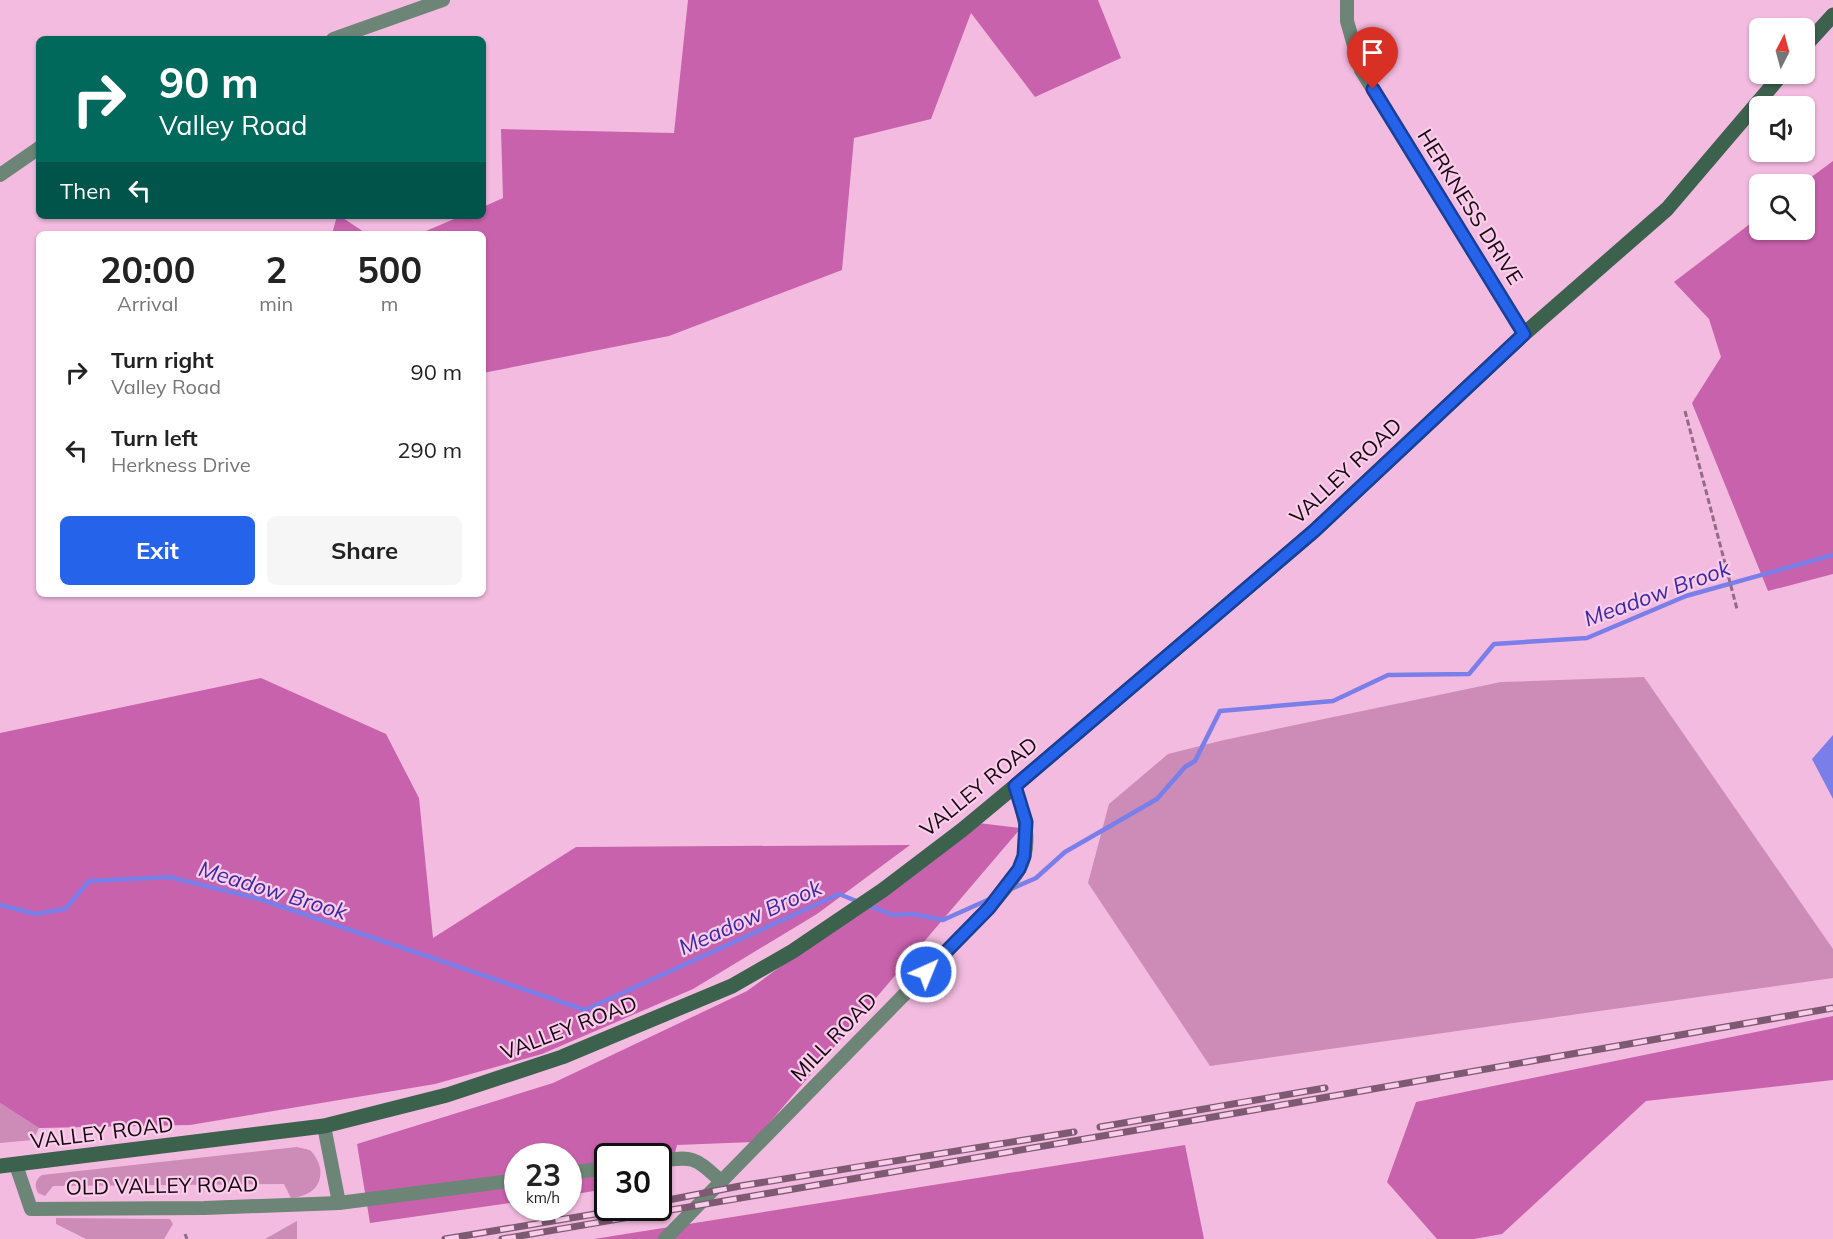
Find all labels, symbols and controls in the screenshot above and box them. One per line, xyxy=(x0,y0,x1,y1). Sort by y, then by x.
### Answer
north arrow xyxy=(1749,18,1815,84)
map controls xyxy=(1749,18,1815,240)
pin xyxy=(1347,27,1398,89)
icon: arrive xyxy=(1356,36,1389,69)
text: 90 m xyxy=(159,56,259,109)
icon: right xyxy=(60,60,138,138)
button: sound xyxy=(1749,96,1815,162)
text: Valley Road xyxy=(159,108,307,142)
street label: HERKNESS DRIVE xyxy=(1413,124,1529,289)
icon: left xyxy=(123,174,156,207)
button: search xyxy=(1749,174,1815,240)
text: Then xyxy=(60,177,111,205)
text: 20:00 xyxy=(100,247,195,292)
text: 2 xyxy=(265,247,287,292)
text: 500 xyxy=(357,247,422,292)
text: Arrival xyxy=(117,291,178,316)
text: min xyxy=(259,291,293,316)
text: m xyxy=(381,291,398,316)
text: Turn right xyxy=(111,346,214,374)
icon: right xyxy=(60,356,93,389)
text: 90 m xyxy=(411,358,462,386)
text: Valley Road xyxy=(111,374,221,399)
street label: VALLEY ROAD xyxy=(1284,412,1407,529)
text: Turn left xyxy=(111,424,198,452)
icon: left xyxy=(60,434,93,467)
text: 290 m xyxy=(397,436,462,464)
text: Herkness Drive xyxy=(111,452,251,477)
button: Exit xyxy=(60,516,255,585)
button: Share xyxy=(267,516,462,585)
water label: Meadow Brook xyxy=(1580,553,1735,632)
street label: VALLEY ROAD xyxy=(914,731,1042,842)
water label: Meadow Brook xyxy=(195,854,351,926)
water label: Meadow Brook xyxy=(674,873,827,961)
position arrow xyxy=(894,940,958,1004)
street label: MILL ROAD xyxy=(785,987,882,1086)
street label: VALLEY ROAD xyxy=(497,989,640,1065)
street label: VALLEY ROAD xyxy=(29,1110,175,1154)
speed limit sign: 30 xyxy=(594,1143,672,1221)
text: 23 xyxy=(525,1156,561,1194)
street label: OLD VALLEY ROAD xyxy=(65,1170,258,1200)
text: km/h xyxy=(526,1188,560,1207)

